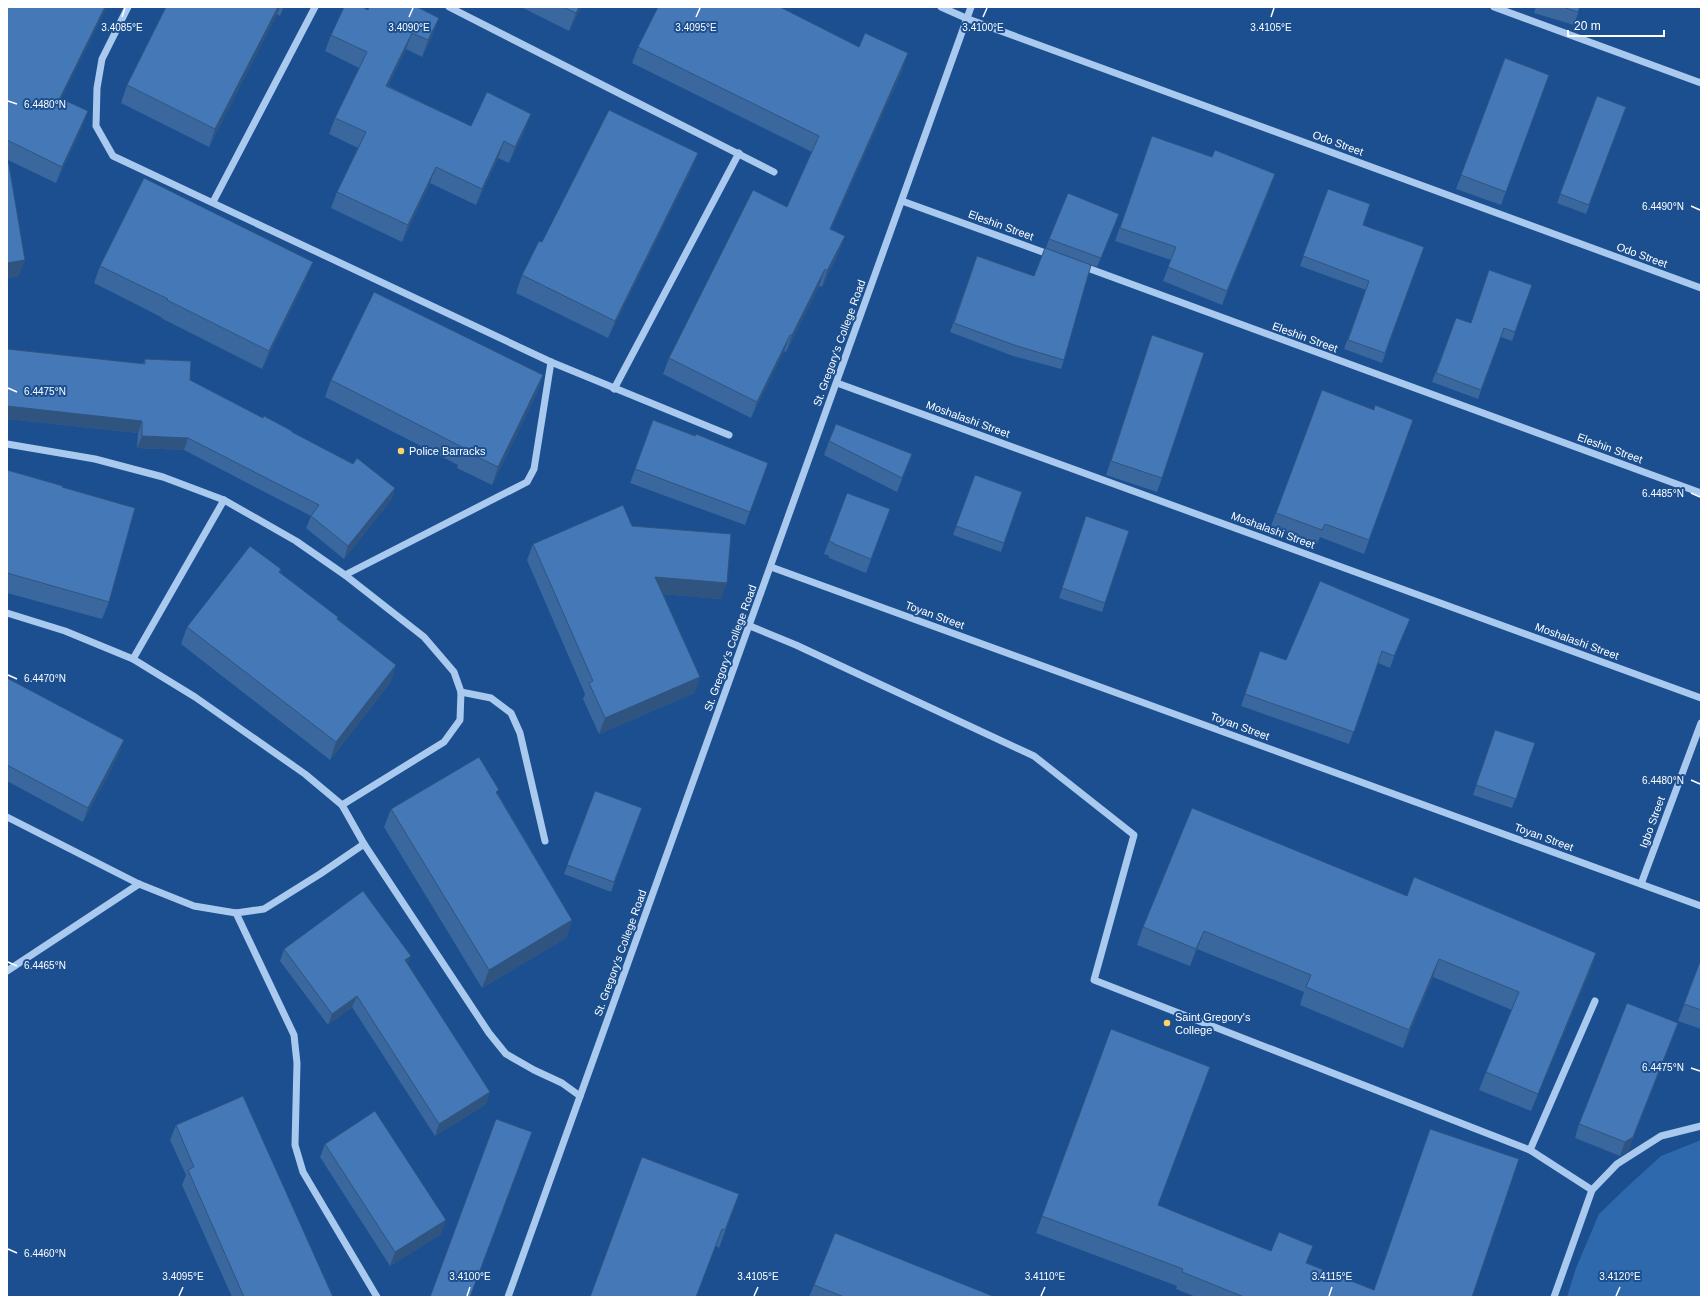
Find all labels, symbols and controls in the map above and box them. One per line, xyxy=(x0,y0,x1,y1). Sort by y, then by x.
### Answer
scale bar xyxy=(1568,12,1664,38)
text: 20 m xyxy=(1574,19,1601,33)
text: 3.4085°E xyxy=(101,22,143,33)
text: 3.4090°E xyxy=(388,22,430,33)
text: 3.4095°E xyxy=(675,22,717,33)
text: 3.4100°E xyxy=(962,22,1004,33)
text: 3.4105°E xyxy=(1250,22,1292,33)
text: 6.4480°N xyxy=(24,99,66,110)
street label: Odo Street xyxy=(1311,128,1365,158)
text: 6.4490°N xyxy=(1642,201,1684,212)
street label: Eleshin Street xyxy=(967,208,1035,242)
street label: Odo Street xyxy=(1615,240,1669,270)
street label: St. Gregory's College Road xyxy=(811,278,867,408)
street label: Eleshin Street xyxy=(1271,320,1339,354)
text: 6.4475°N xyxy=(24,386,66,397)
street label: Moshalashi Street xyxy=(925,398,1011,440)
street label: Eleshin Street xyxy=(1576,431,1644,465)
place label: Police Barracks xyxy=(409,445,486,457)
marker: Police Barracks xyxy=(396,446,406,456)
text: 6.4485°N xyxy=(1642,488,1684,499)
street label: Moshalashi Street xyxy=(1230,509,1316,551)
street label: St. Gregory's College Road xyxy=(702,583,758,713)
street label: Toyan Street xyxy=(904,599,966,631)
street label: Moshalashi Street xyxy=(1534,620,1620,662)
text: 6.4470°N xyxy=(24,673,66,684)
street label: Toyan Street xyxy=(1209,710,1271,742)
text: 6.4480°N xyxy=(1642,775,1684,786)
street label: Igbo Street xyxy=(1637,795,1667,849)
street label: Toyan Street xyxy=(1513,821,1575,853)
street label: St. Gregory's College Road xyxy=(592,888,648,1018)
text: 6.4465°N xyxy=(24,960,66,971)
place label: Saint Gregory's College xyxy=(1175,1011,1251,1036)
marker: Saint Gregory's College xyxy=(1162,1018,1172,1028)
text: 6.4475°N xyxy=(1642,1062,1684,1073)
text: 6.4460°N xyxy=(24,1248,66,1259)
text: 3.4095°E xyxy=(162,1271,204,1282)
text: 3.4100°E xyxy=(449,1271,491,1282)
text: 3.4105°E xyxy=(737,1271,779,1282)
text: 3.4110°E xyxy=(1025,1271,1066,1282)
text: 3.4115°E xyxy=(1312,1271,1353,1282)
text: 3.4120°E xyxy=(1599,1271,1641,1282)

